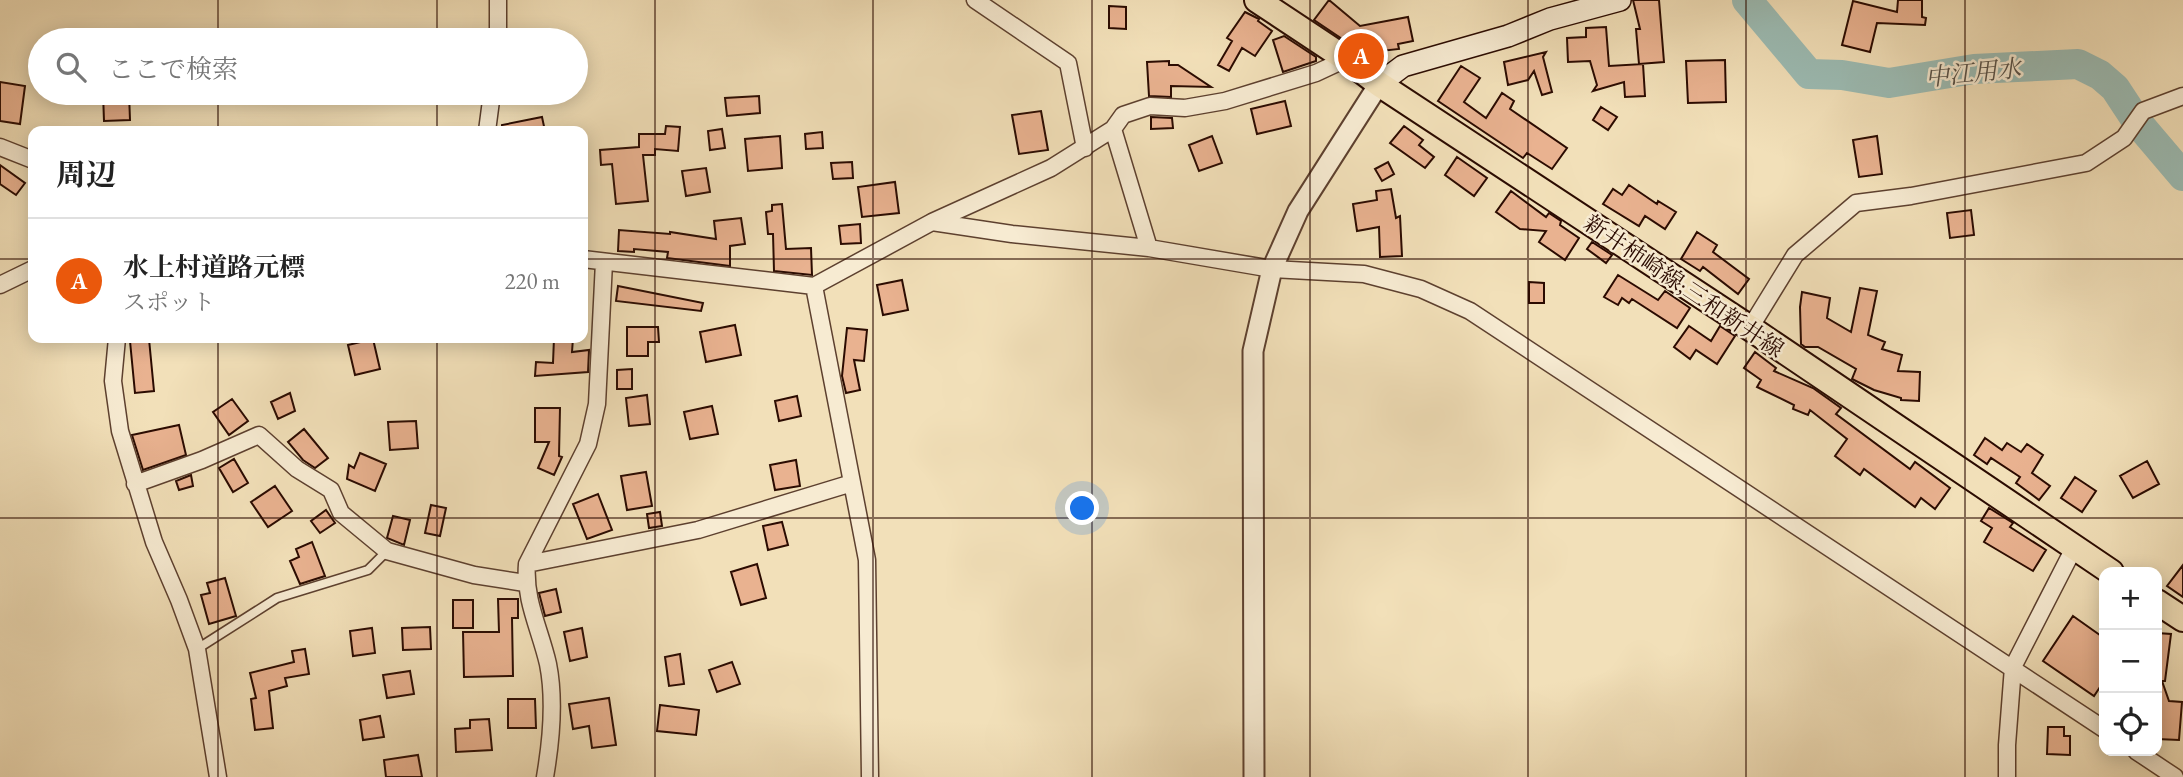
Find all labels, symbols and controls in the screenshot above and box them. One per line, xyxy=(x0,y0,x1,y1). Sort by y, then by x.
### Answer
search box xyxy=(28,28,588,105)
pin: A xyxy=(1338,30,1384,82)
icon: search xyxy=(52,48,90,86)
text: ここで検索 xyxy=(108,52,238,86)
water label: 中江用水 xyxy=(1924,52,2024,93)
text: 周辺 xyxy=(56,155,116,194)
street label: 新井柿崎線;三和新井線 xyxy=(1578,208,1790,364)
text: 水上村道路元標 xyxy=(123,250,305,284)
text: A xyxy=(71,266,87,296)
text: 220 m xyxy=(504,266,560,296)
text: スポット xyxy=(123,287,215,317)
your location xyxy=(1065,491,1099,525)
map controls xyxy=(2099,567,2162,756)
button: + xyxy=(2099,567,2162,630)
button: − xyxy=(2099,630,2162,693)
button: locate xyxy=(2099,693,2162,756)

